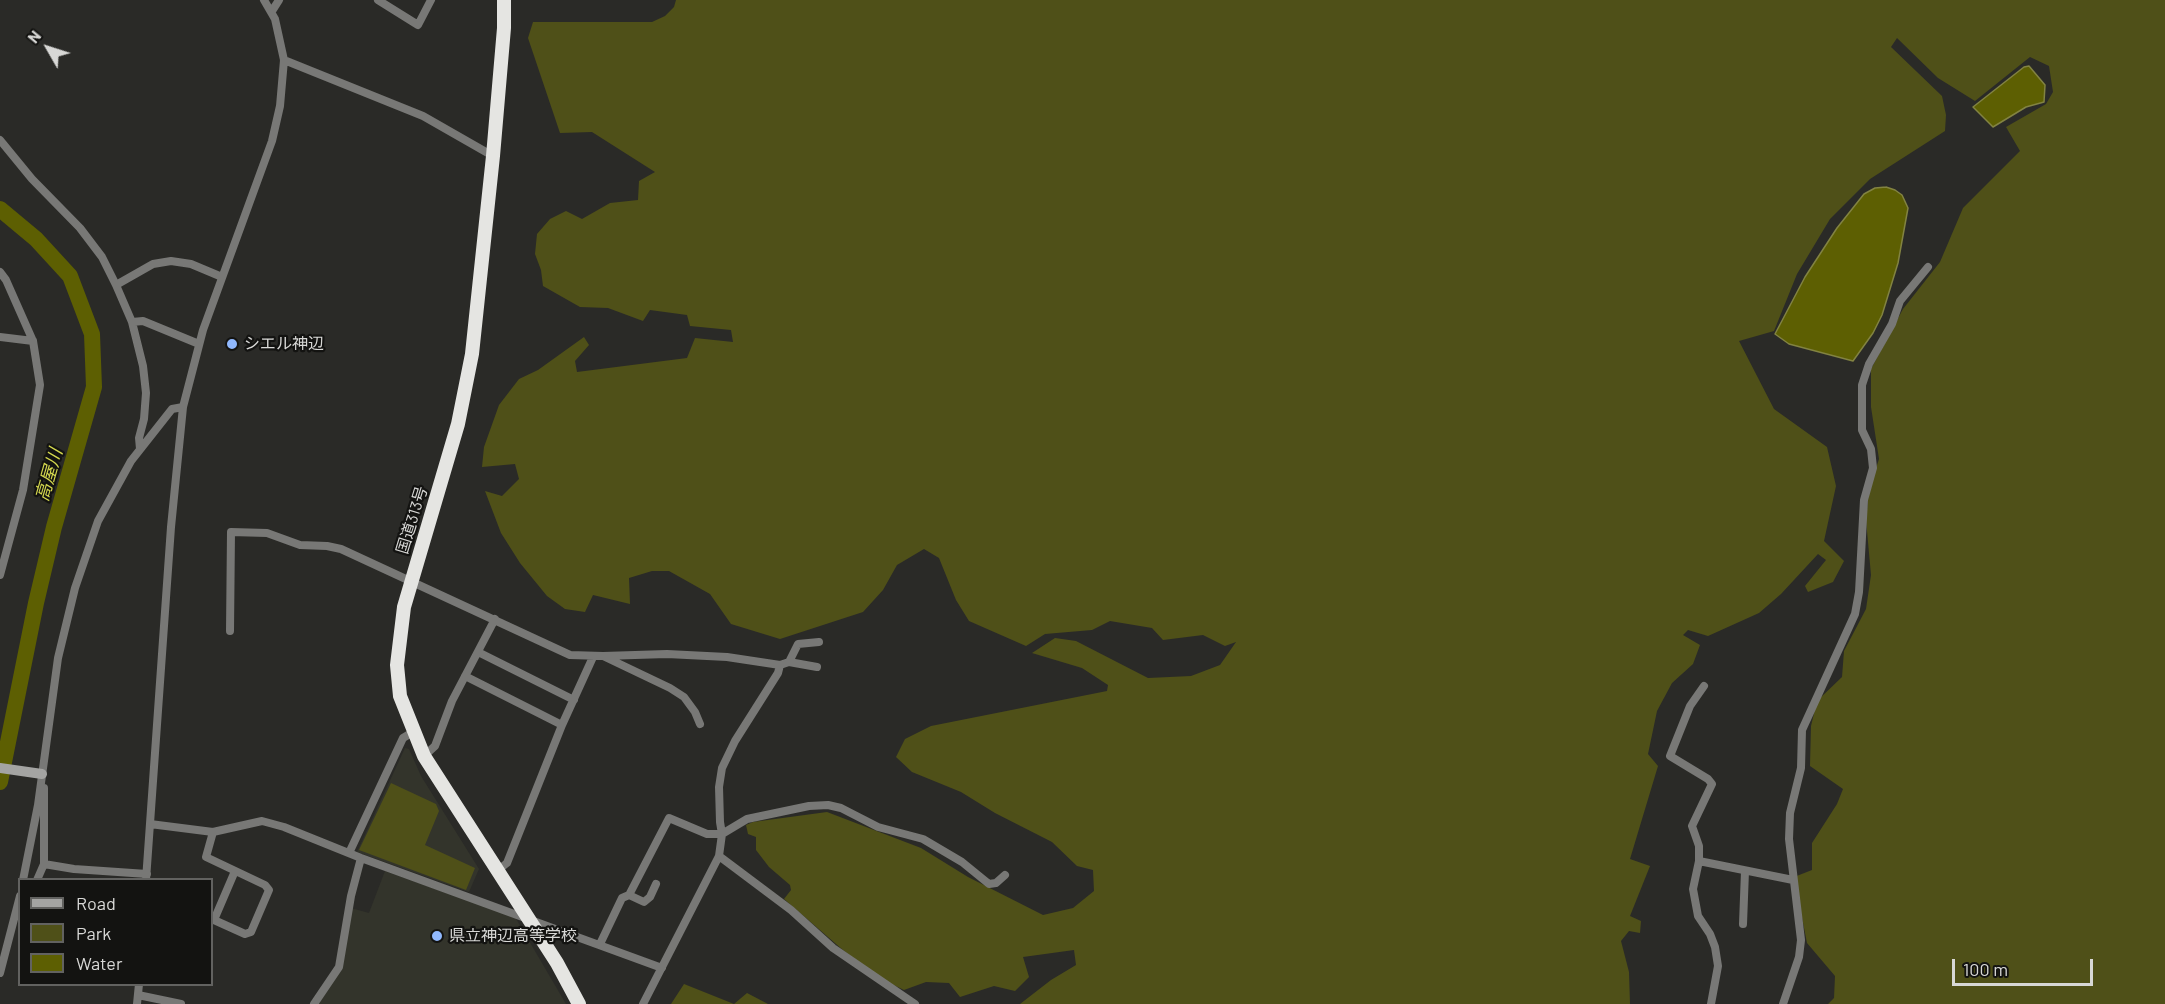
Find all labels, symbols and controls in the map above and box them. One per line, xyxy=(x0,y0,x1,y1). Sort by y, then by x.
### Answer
north arrow xyxy=(18,18,78,78)
text: N xyxy=(23,26,44,46)
place label: シエル神辺 xyxy=(244,334,324,354)
marker: シエル神辺 xyxy=(225,337,239,351)
water label: 高屋川 xyxy=(31,446,67,504)
street label: 国道313号 xyxy=(393,484,431,556)
legend xyxy=(18,878,213,986)
text: Road xyxy=(76,892,116,914)
text: Park xyxy=(76,922,111,944)
place label: 県立神辺高等学校 xyxy=(449,926,577,946)
marker: 県立神辺高等学校 xyxy=(430,929,444,943)
scale bar xyxy=(1955,947,2096,985)
text: Water xyxy=(76,952,123,974)
text: 100 m xyxy=(1963,958,2008,980)

